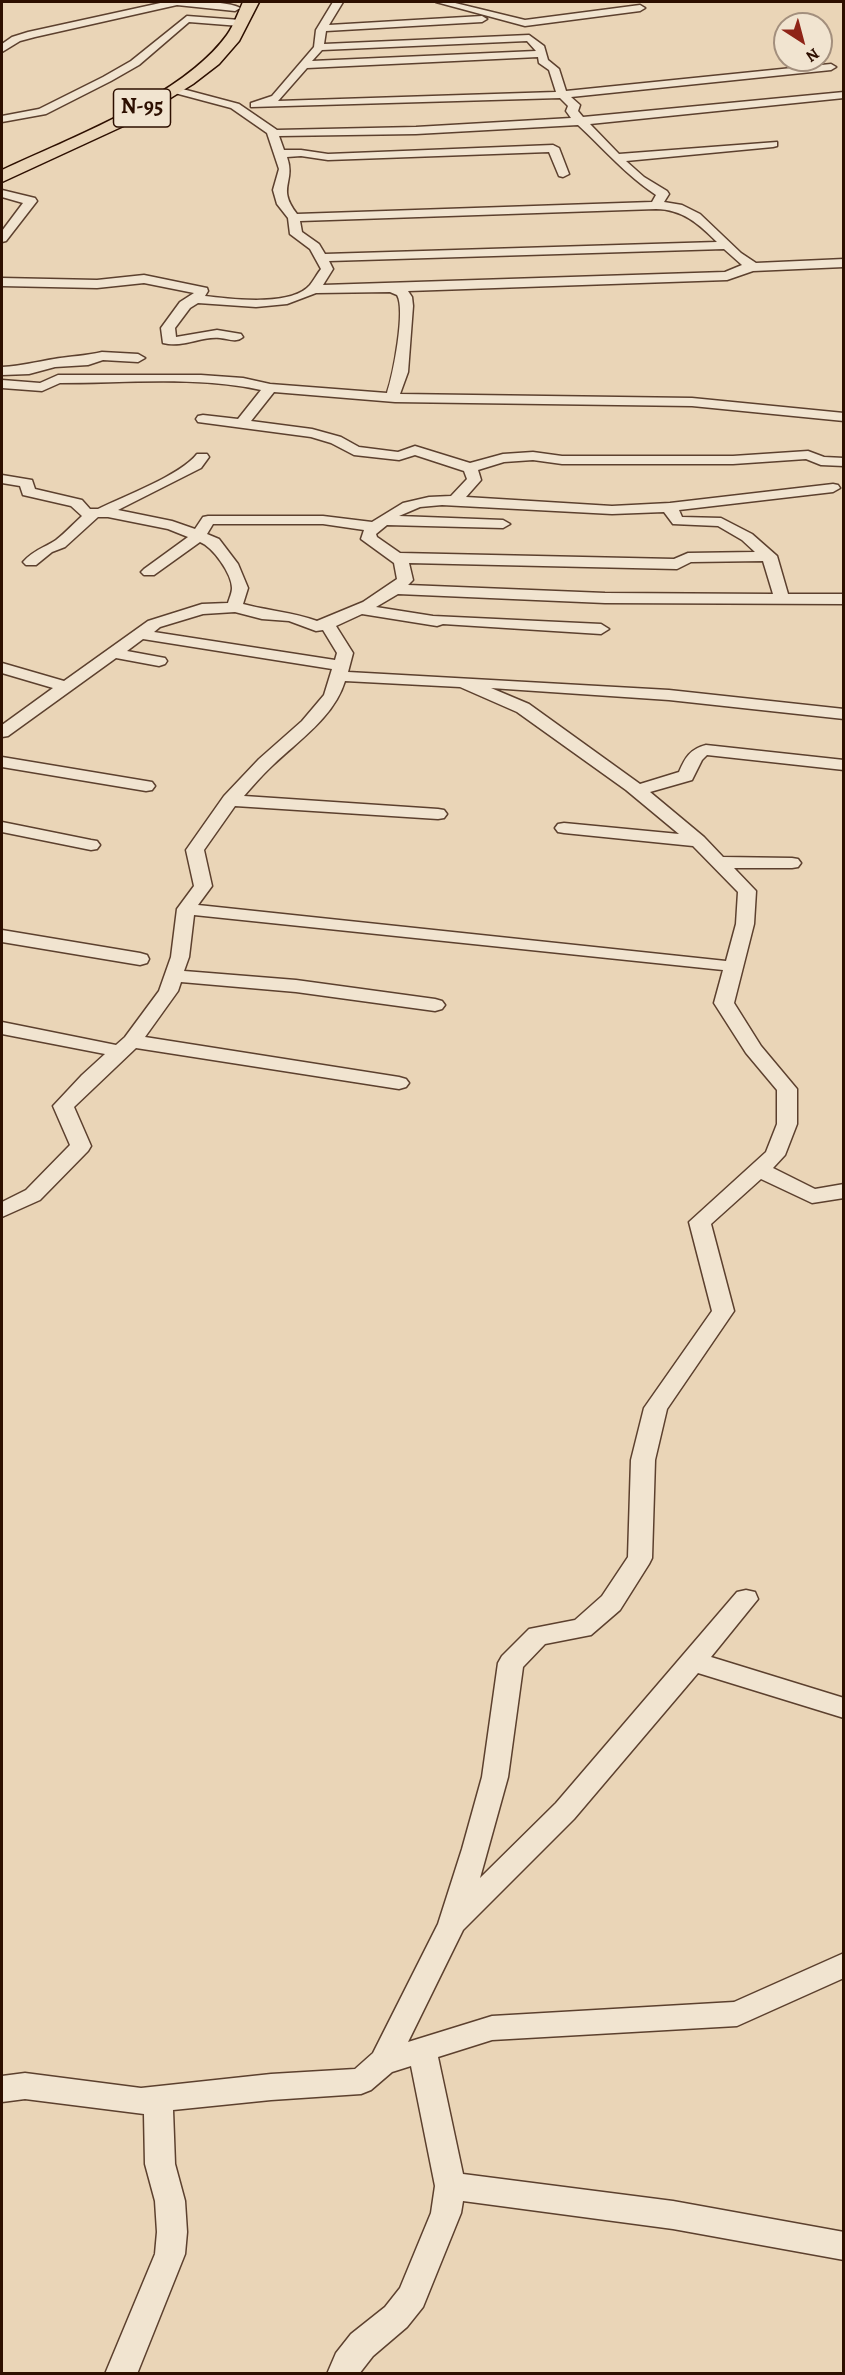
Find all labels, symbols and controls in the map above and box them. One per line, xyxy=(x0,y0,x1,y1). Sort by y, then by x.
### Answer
north arrow xyxy=(773,12,833,72)
text: N xyxy=(801,43,824,67)
road number: N-95 xyxy=(114,89,170,127)

